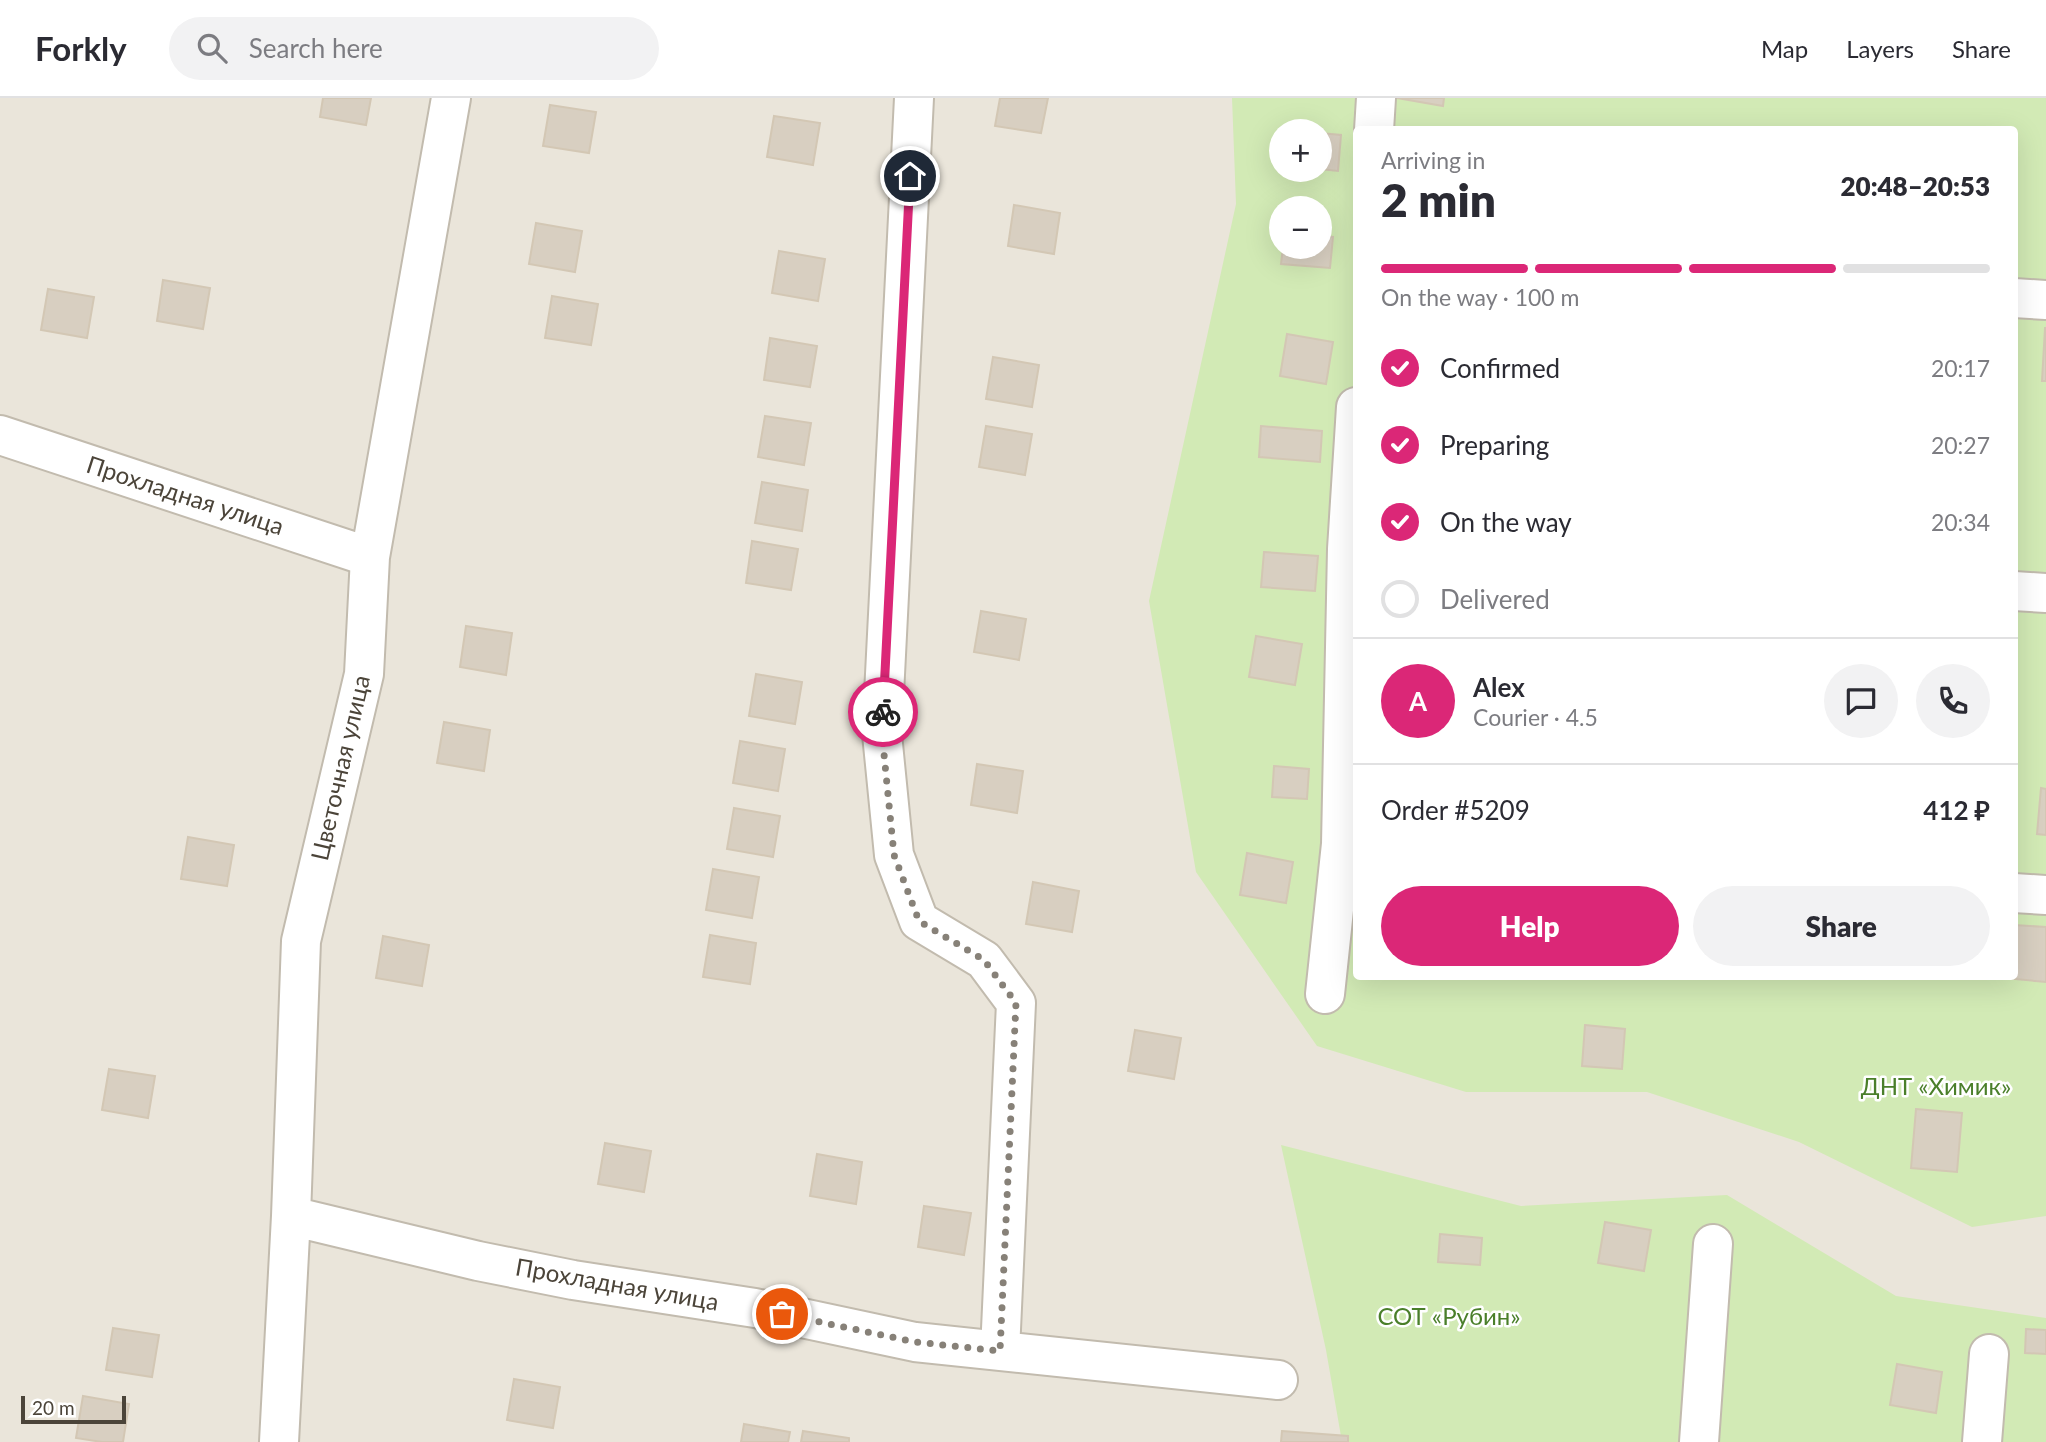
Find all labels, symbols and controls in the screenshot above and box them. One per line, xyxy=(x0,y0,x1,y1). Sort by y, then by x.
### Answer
search box xyxy=(169,17,659,80)
text: Forkly xyxy=(35,28,127,68)
icon: search xyxy=(193,29,231,67)
text: Search here xyxy=(249,32,383,64)
text: Map xyxy=(1761,34,1808,63)
text: Layers xyxy=(1846,34,1914,63)
text: Share xyxy=(1952,34,2011,63)
map controls xyxy=(1269,119,1332,259)
button: + xyxy=(1269,119,1332,182)
pin xyxy=(880,146,940,206)
text: Arriving in xyxy=(1381,146,1485,174)
icon: home xyxy=(891,157,929,195)
text: 20:48–20:53 xyxy=(1840,170,1990,202)
text: 2 min xyxy=(1381,172,1496,227)
button: − xyxy=(1269,196,1332,259)
text: On the way · 100 m xyxy=(1381,283,1580,311)
icon: check xyxy=(1381,349,1419,387)
text: Confirmed xyxy=(1440,352,1560,384)
text: 20:17 xyxy=(1931,354,1990,382)
icon: check xyxy=(1381,426,1419,464)
text: Preparing xyxy=(1440,429,1549,461)
text: 20:27 xyxy=(1931,431,1990,459)
street label: Прохладная улица xyxy=(83,449,288,540)
icon: check xyxy=(1381,503,1419,541)
text: On the way xyxy=(1440,506,1572,538)
text: 20:34 xyxy=(1931,508,1990,536)
text: Delivered xyxy=(1440,583,1550,615)
button: chat xyxy=(1824,664,1898,738)
button: phone xyxy=(1916,664,1990,738)
text: Alex xyxy=(1473,671,1525,703)
street label: Цветочная улица xyxy=(304,672,375,863)
courier xyxy=(848,677,918,747)
text: A xyxy=(1409,685,1427,717)
icon: bike xyxy=(864,693,902,731)
text: Courier · 4.5 xyxy=(1473,703,1598,731)
text: Order #5209 xyxy=(1381,794,1530,826)
text: 412 ₽ xyxy=(1923,794,1990,826)
button: Help xyxy=(1381,886,1679,966)
button: Share xyxy=(1693,886,1990,966)
park label: ДНТ «Химик» xyxy=(1861,1071,2011,1100)
street label: Прохладная улица xyxy=(513,1251,721,1316)
pin xyxy=(752,1284,812,1344)
icon: bag xyxy=(763,1295,801,1333)
park label: СОТ «Рубин» xyxy=(1377,1301,1521,1330)
scale bar xyxy=(21,1393,126,1425)
text: 20 m xyxy=(32,1396,75,1419)

